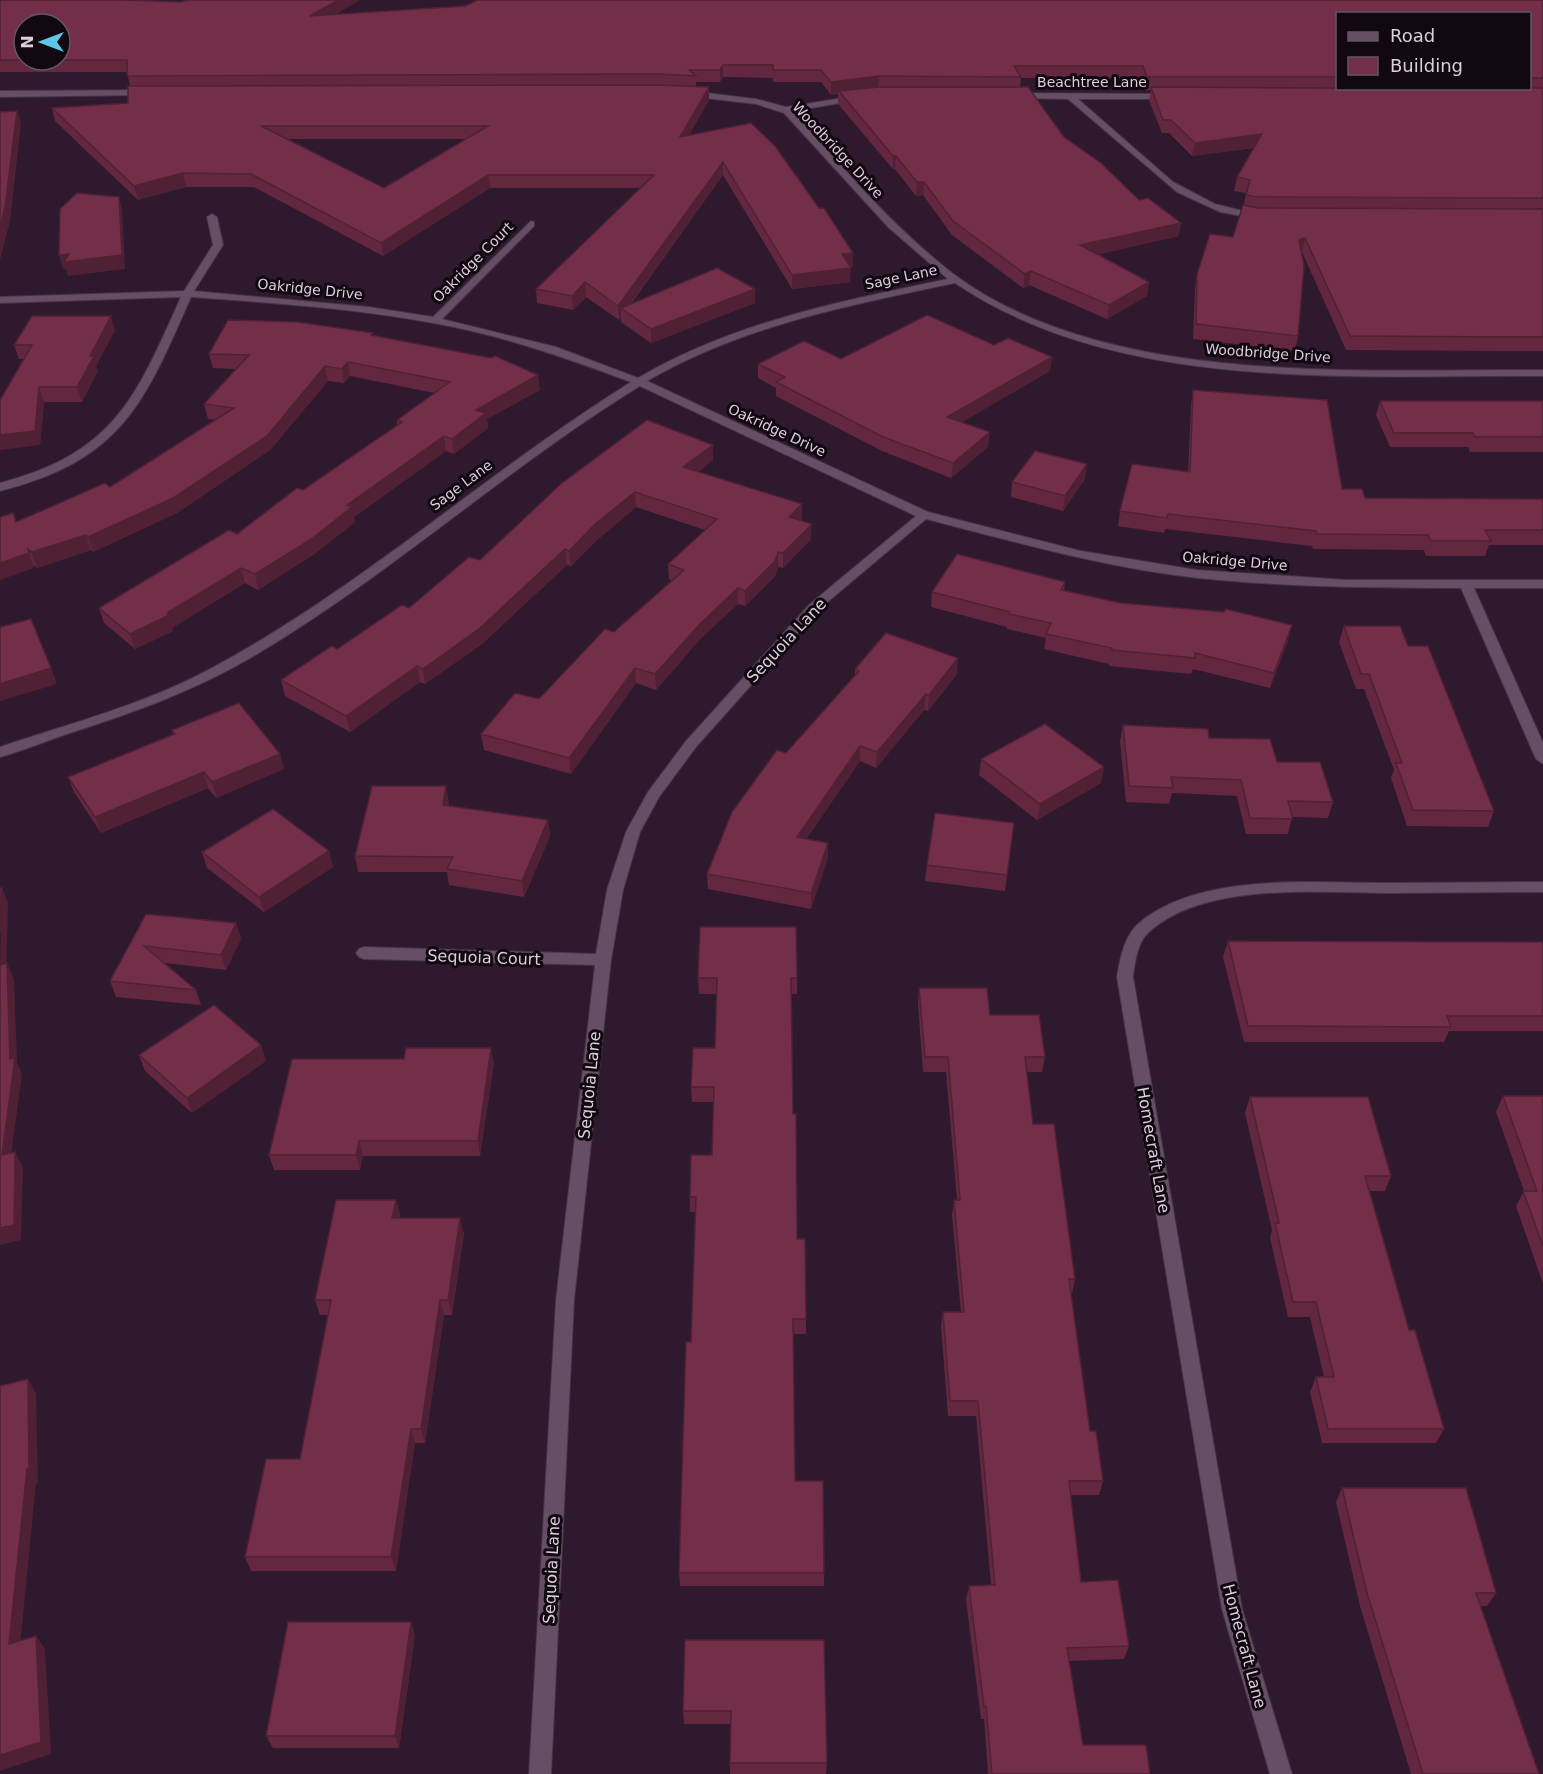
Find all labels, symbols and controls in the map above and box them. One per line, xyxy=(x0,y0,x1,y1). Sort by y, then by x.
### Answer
north arrow xyxy=(12,12,72,72)
legend xyxy=(1336,12,1531,90)
text: Road xyxy=(1390,25,1435,46)
text: N xyxy=(18,35,37,49)
text: Building xyxy=(1390,55,1463,76)
street label: Beachtree Lane xyxy=(1037,74,1147,90)
street label: Woodbridge Drive xyxy=(789,99,887,201)
street label: Oakridge Court xyxy=(430,218,517,305)
street label: Sage Lane xyxy=(863,262,939,292)
street label: Oakridge Drive xyxy=(257,276,363,302)
street label: Woodbridge Drive xyxy=(1205,341,1331,365)
street label: Oakridge Drive xyxy=(726,400,828,460)
street label: Sage Lane xyxy=(427,457,495,513)
street label: Oakridge Drive xyxy=(1182,548,1288,574)
street label: Sequoia Lane xyxy=(743,594,830,686)
street label: Sequoia Court xyxy=(427,946,541,969)
street label: Sequoia Lane xyxy=(574,1030,605,1140)
street label: Homecraft Lane xyxy=(1133,1085,1174,1215)
street label: Sequoia Lane xyxy=(539,1516,564,1625)
street label: Homecraft Lane xyxy=(1219,1582,1270,1710)

